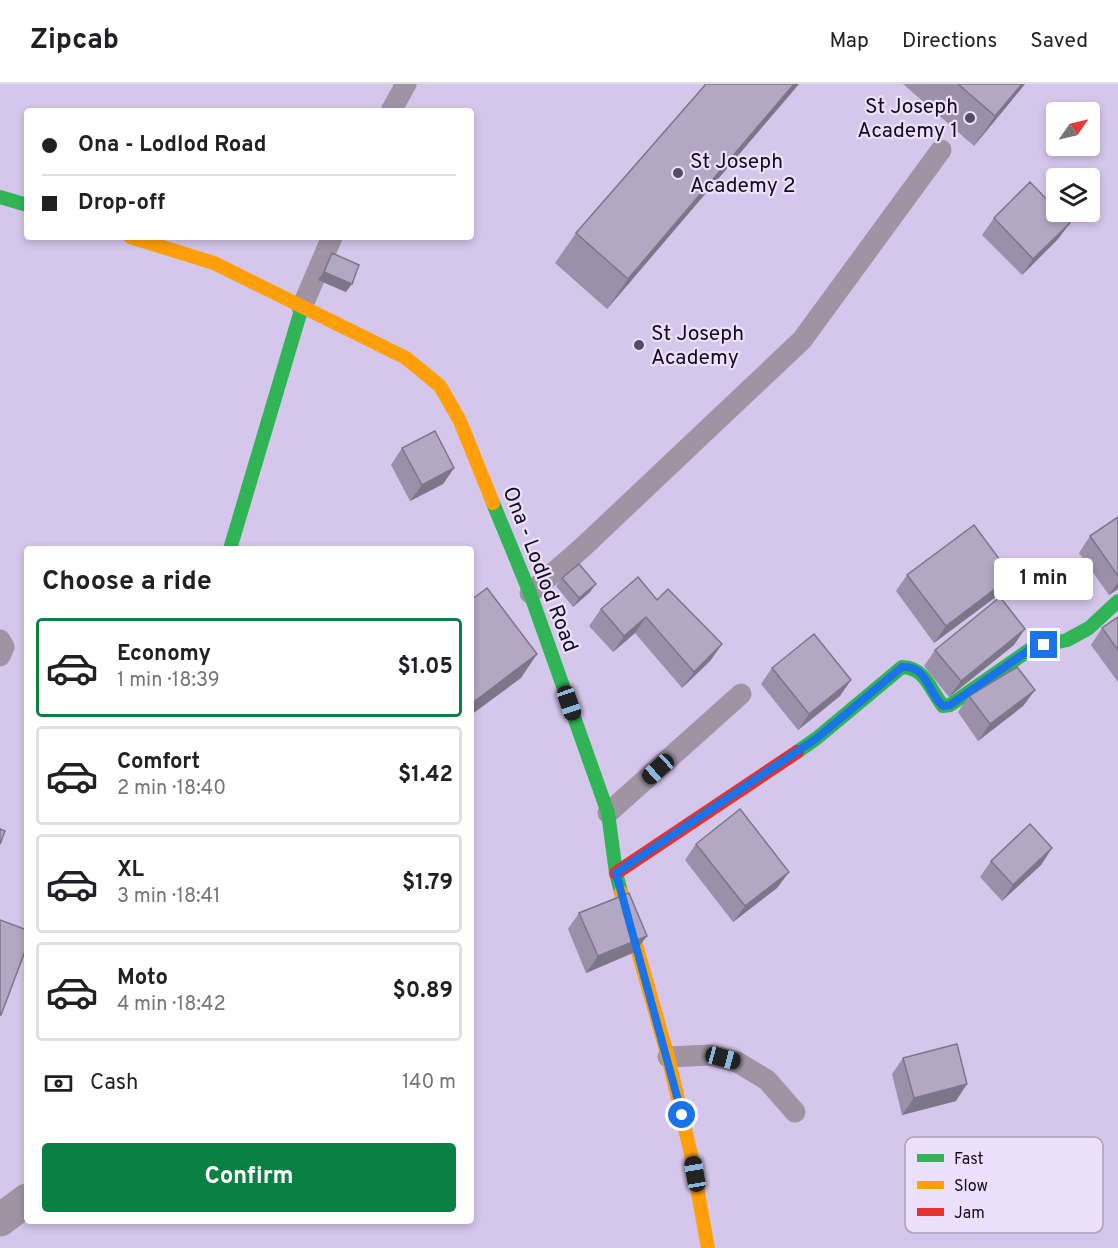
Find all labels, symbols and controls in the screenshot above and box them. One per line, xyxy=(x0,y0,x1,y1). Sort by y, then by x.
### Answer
text: Zipcab xyxy=(30,23,119,59)
text: Map xyxy=(829,28,869,55)
text: Directions xyxy=(902,28,997,55)
text: Saved xyxy=(1030,28,1088,55)
place label: St Joseph Academy 1 xyxy=(857,94,958,145)
north arrow xyxy=(1046,102,1100,156)
map controls xyxy=(1046,102,1100,222)
marker: St Joseph Academy 1 xyxy=(963,111,977,125)
text: Ona - Lodlod Road xyxy=(78,132,266,159)
place label: St Joseph Academy 2 xyxy=(690,149,796,200)
marker: St Joseph Academy 2 xyxy=(671,166,685,180)
button: layers xyxy=(1046,168,1100,222)
text: Drop-off xyxy=(78,190,165,217)
place label: St Joseph Academy xyxy=(651,321,744,372)
marker: St Joseph Academy xyxy=(632,338,646,352)
street label: Ona - Lodlod Road xyxy=(496,483,584,656)
callout: 1 min xyxy=(994,558,1094,600)
text: Choose a ride xyxy=(42,565,212,599)
text: 1 min xyxy=(1019,566,1068,592)
route end xyxy=(1030,631,1057,658)
icon: car xyxy=(45,641,99,695)
text: Economy xyxy=(117,641,211,668)
text: $1.05 xyxy=(398,654,453,681)
text: 1 min · 18:39 xyxy=(117,668,220,694)
car xyxy=(555,683,583,723)
icon: car xyxy=(45,749,99,803)
text: Comfort xyxy=(117,749,200,776)
car xyxy=(639,750,677,788)
text: $1.42 xyxy=(398,762,453,789)
text: 2 min · 18:40 xyxy=(117,776,226,802)
icon: car xyxy=(45,857,99,911)
text: XL xyxy=(117,857,144,884)
text: $1.79 xyxy=(402,870,453,897)
text: 3 min · 18:41 xyxy=(117,884,220,910)
icon: car xyxy=(45,965,99,1019)
text: Moto xyxy=(117,965,168,992)
text: $0.89 xyxy=(393,978,453,1005)
text: 4 min · 18:42 xyxy=(117,992,226,1018)
car xyxy=(703,1045,743,1071)
icon: cash xyxy=(42,1067,75,1100)
text: Cash xyxy=(90,1070,139,1097)
text: 140 m xyxy=(402,1070,456,1096)
route start xyxy=(668,1101,695,1128)
legend xyxy=(905,1137,1103,1233)
button: Confirm xyxy=(42,1143,456,1212)
text: Fast xyxy=(954,1150,984,1170)
car xyxy=(683,1155,707,1193)
text: Slow xyxy=(954,1177,988,1197)
text: Jam xyxy=(954,1204,985,1224)

